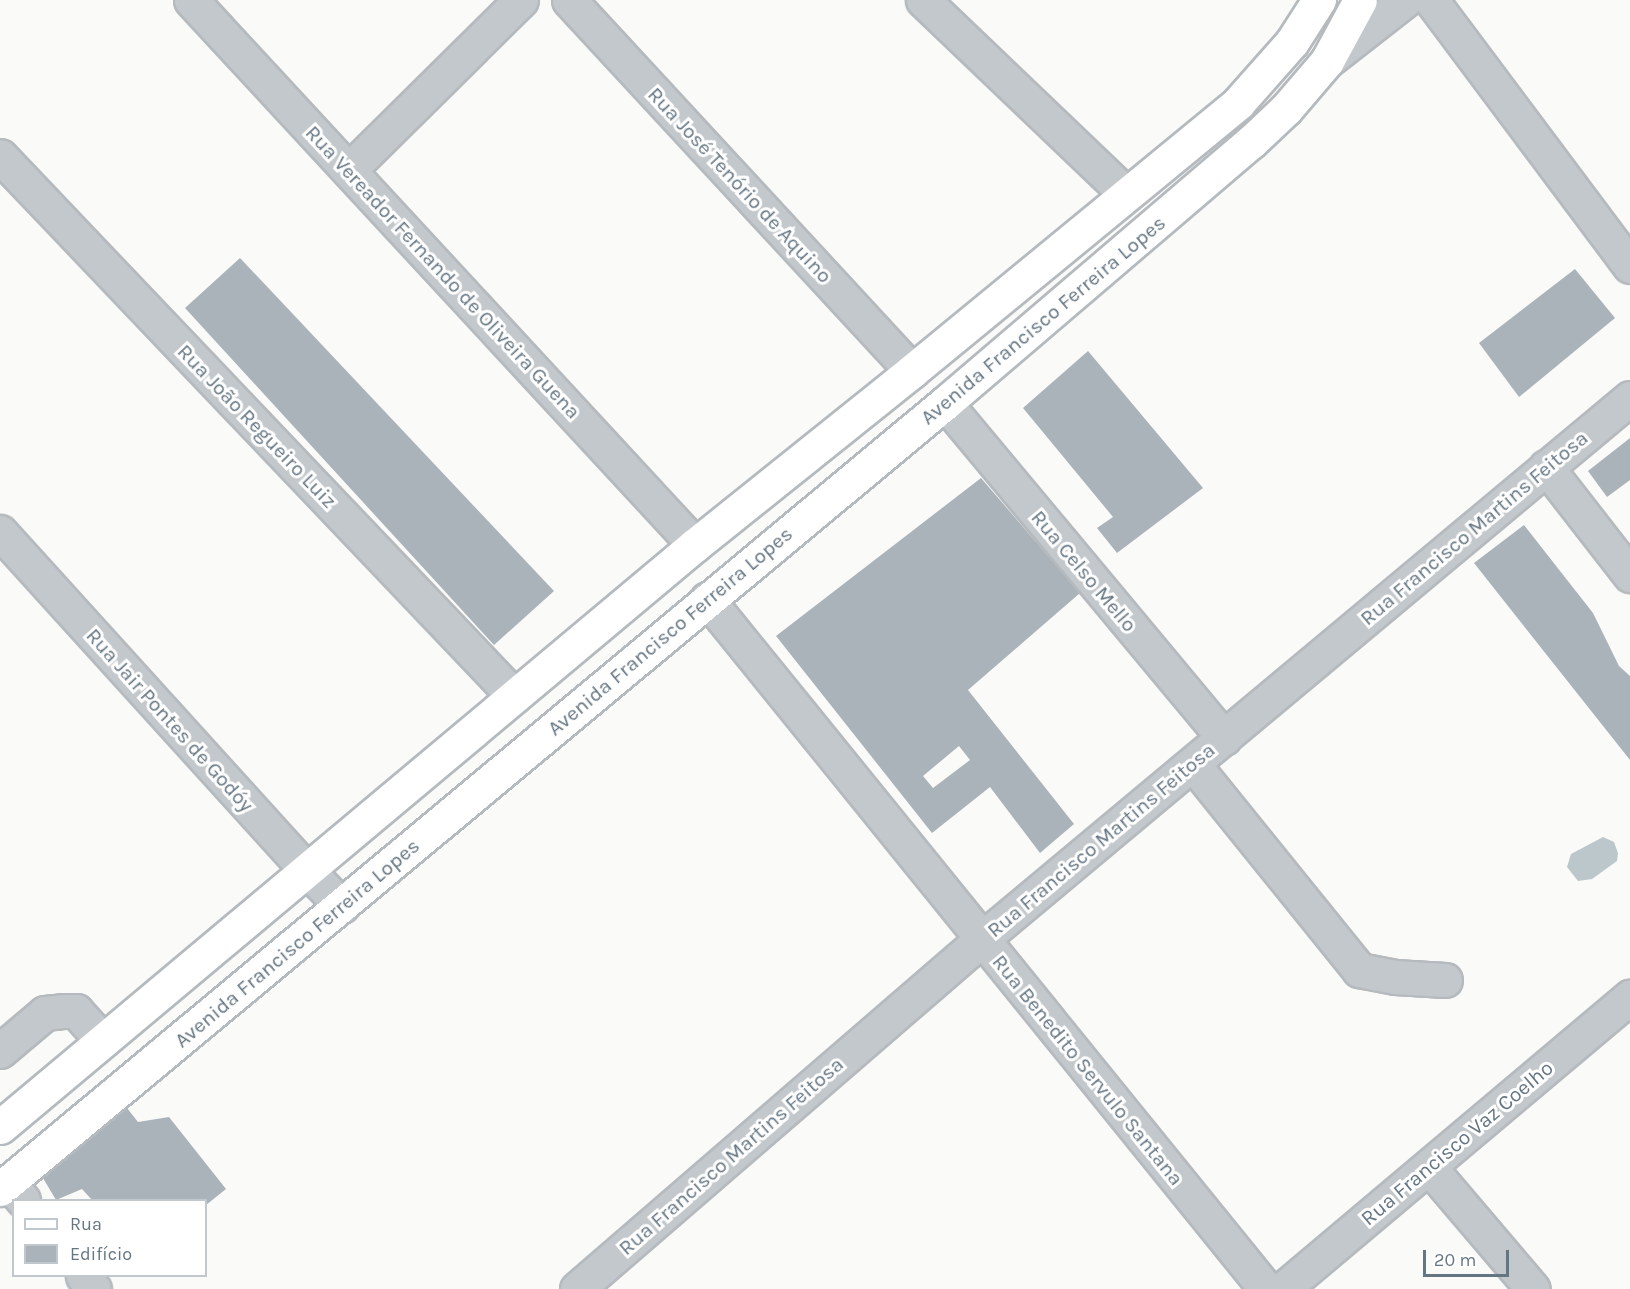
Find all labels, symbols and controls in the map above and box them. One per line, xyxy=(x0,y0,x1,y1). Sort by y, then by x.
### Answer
street label: Rua José Tenório de Aquino xyxy=(643,82,837,288)
street label: Rua Vereador Fernando de Oliveira Guena xyxy=(300,120,586,424)
street label: Avenida Francisco Ferreira Lopes xyxy=(915,210,1171,430)
street label: Rua João Regueiro Luiz xyxy=(172,339,342,513)
street label: Rua Francisco Martins Feitosa xyxy=(1355,425,1593,631)
street label: Rua Celso Mello xyxy=(1026,505,1142,637)
street label: Avenida Francisco Ferreira Lopes xyxy=(542,521,798,741)
street label: Rua Jair Pontes de Godóy xyxy=(81,623,259,817)
street label: Rua Francisco Martins Feitosa xyxy=(982,737,1220,943)
street label: Avenida Francisco Ferreira Lopes xyxy=(169,833,425,1053)
street label: Rua Benedito Servulo Santana xyxy=(987,949,1189,1191)
street label: Rua Francisco Martins Feitosa xyxy=(613,1051,849,1261)
street label: Rua Francisco Vaz Coelho xyxy=(1356,1055,1558,1231)
legend xyxy=(12,1199,207,1277)
text: Rua xyxy=(70,1213,102,1235)
scale bar xyxy=(1426,1238,1512,1276)
text: Edifício xyxy=(70,1243,132,1265)
text: 20 m xyxy=(1434,1249,1476,1271)

